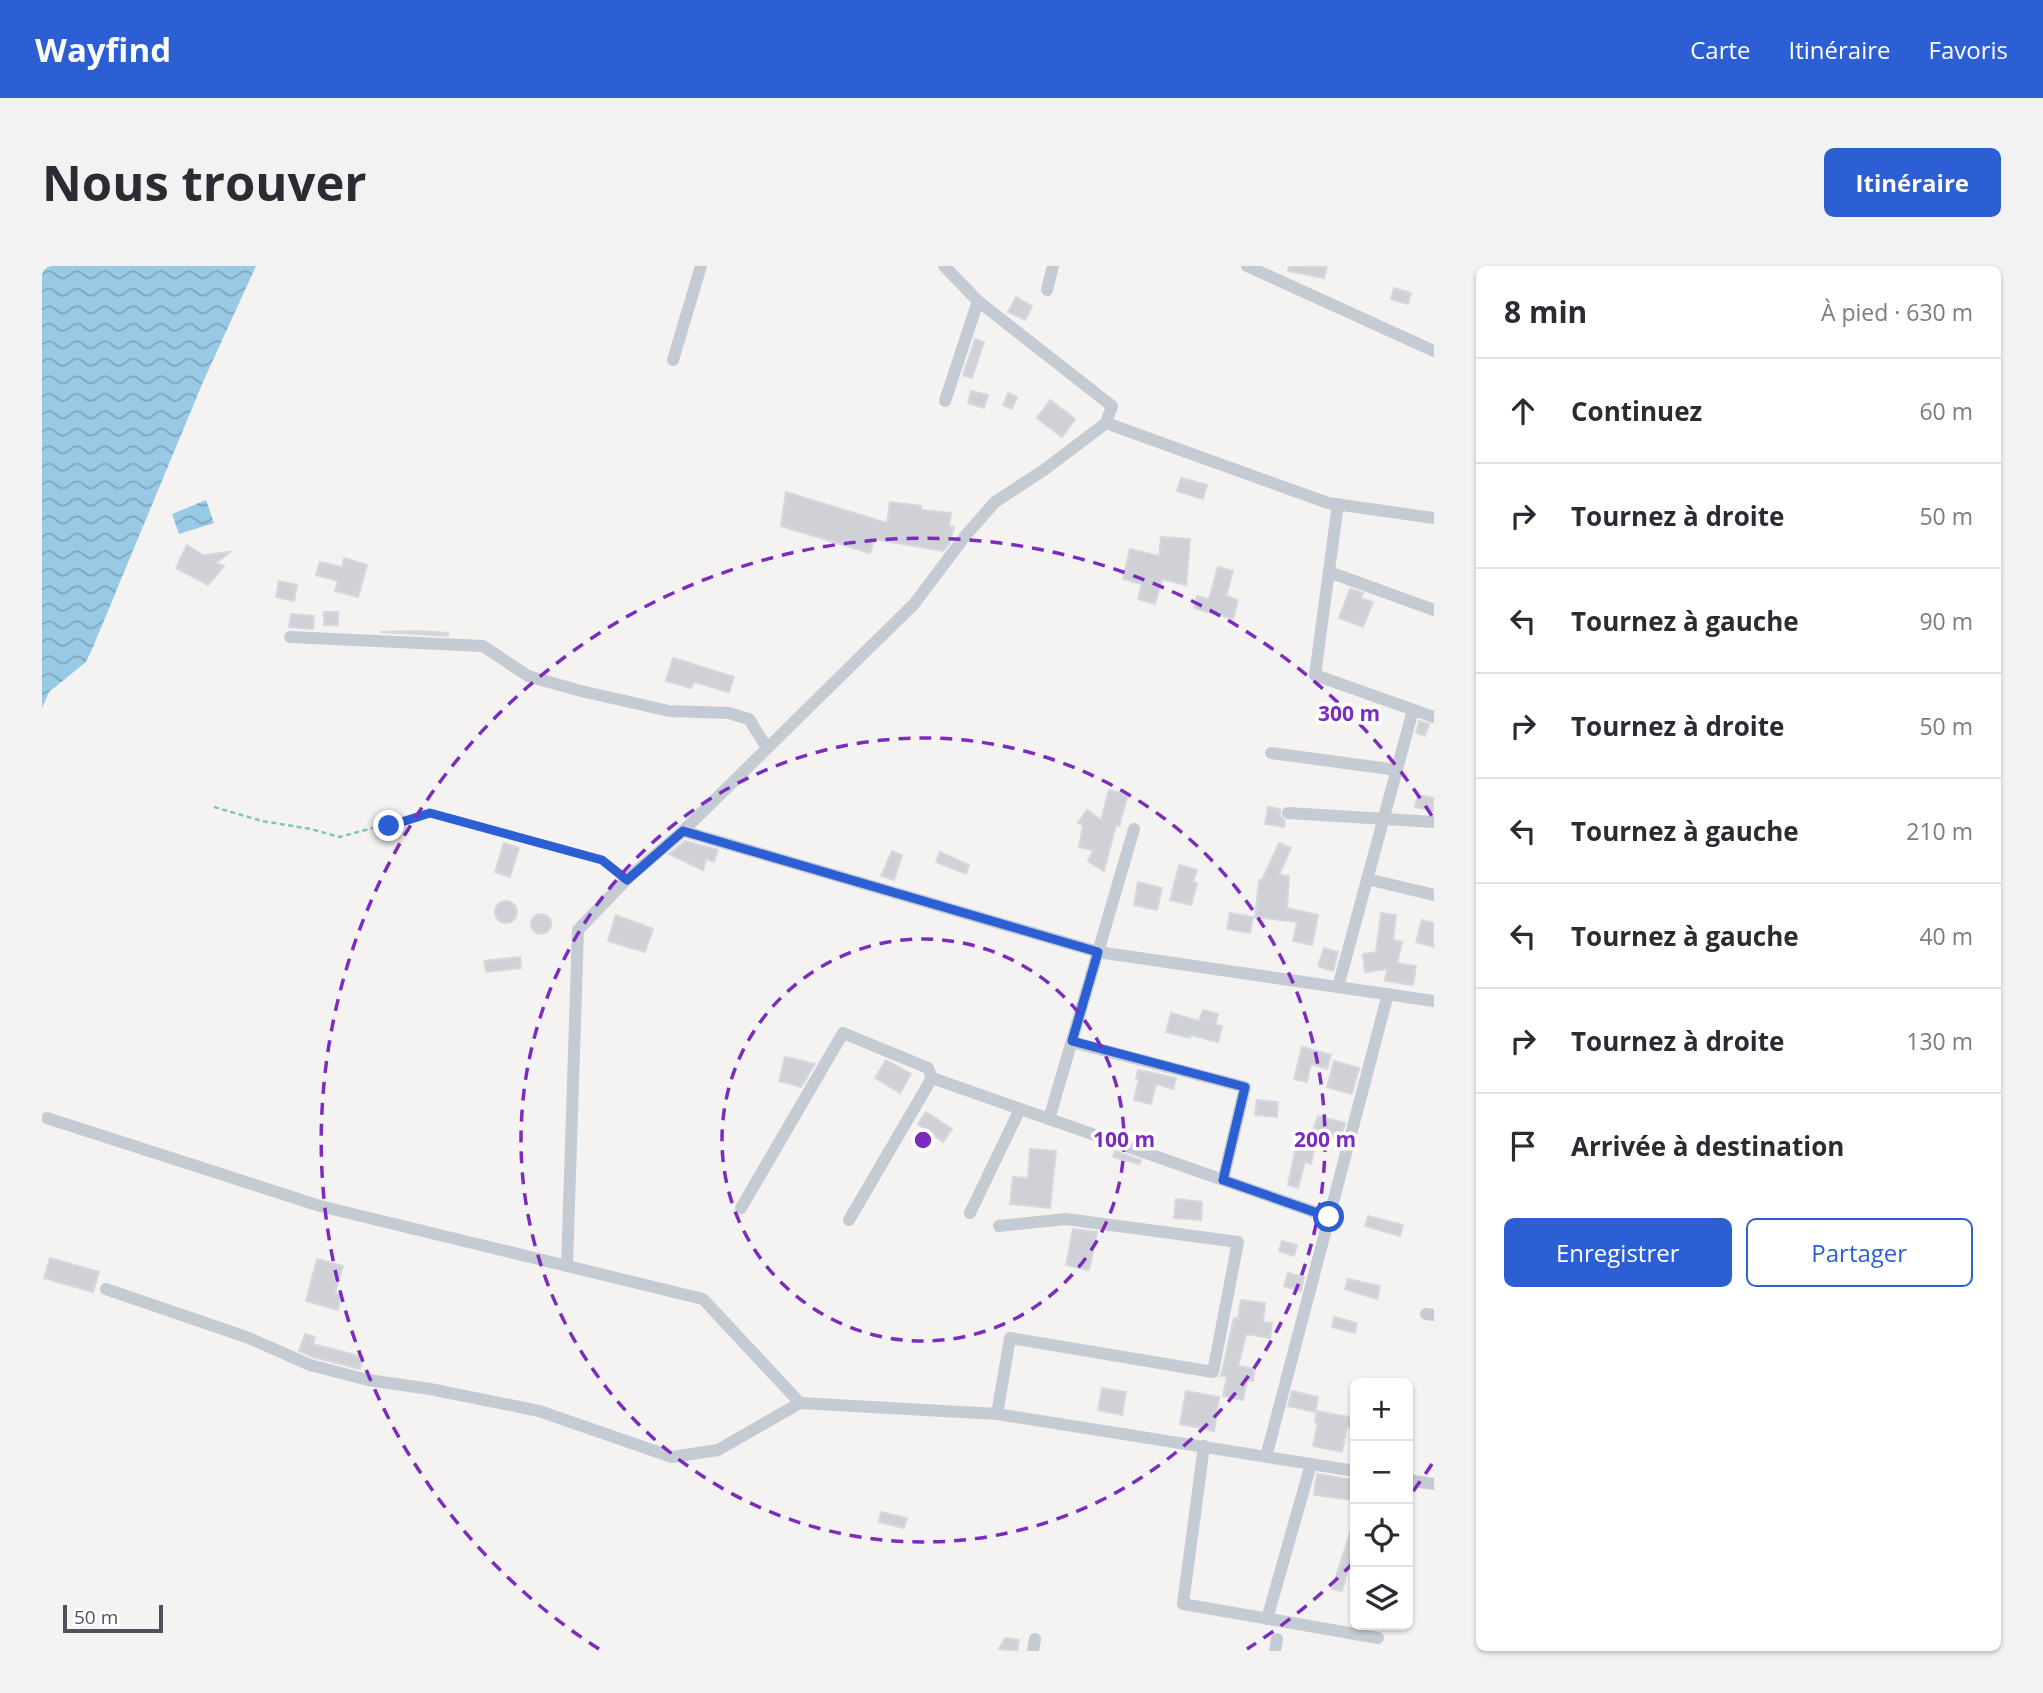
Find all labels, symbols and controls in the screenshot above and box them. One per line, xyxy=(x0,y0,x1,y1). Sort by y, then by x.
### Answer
text: Wayfind xyxy=(35,27,171,72)
text: Carte xyxy=(1690,33,1751,66)
text: Itinéraire xyxy=(1789,33,1891,66)
text: Favoris xyxy=(1929,33,2008,66)
button: Itinéraire xyxy=(1824,148,2001,217)
text: Nous trouver xyxy=(42,149,367,215)
text: 8 min xyxy=(1504,291,1587,332)
text: À pied · 630 m xyxy=(1821,296,1973,328)
icon: ahead xyxy=(1504,392,1542,430)
text: Continuez xyxy=(1571,393,1702,429)
text: 60 m xyxy=(1919,395,1973,427)
icon: right xyxy=(1504,497,1542,535)
text: Tournez à droite xyxy=(1571,498,1784,534)
text: 50 m xyxy=(1919,500,1973,532)
icon: left xyxy=(1504,602,1542,640)
text: Tournez à gauche xyxy=(1571,603,1799,639)
text: 90 m xyxy=(1919,605,1973,637)
text: 300 m xyxy=(1318,699,1380,727)
icon: right xyxy=(1504,707,1542,745)
text: Tournez à droite xyxy=(1571,708,1784,744)
text: 50 m xyxy=(1919,710,1973,742)
route end xyxy=(373,810,404,841)
icon: left xyxy=(1504,812,1542,850)
text: Tournez à gauche xyxy=(1571,813,1799,849)
text: 210 m xyxy=(1906,815,1973,847)
icon: left xyxy=(1504,917,1542,955)
text: Tournez à gauche xyxy=(1571,918,1799,954)
text: 40 m xyxy=(1919,920,1973,952)
icon: right xyxy=(1504,1022,1542,1060)
text: Tournez à droite xyxy=(1571,1023,1784,1059)
text: 130 m xyxy=(1906,1025,1973,1057)
text: 100 m xyxy=(1093,1125,1155,1153)
text: 200 m xyxy=(1294,1125,1356,1153)
icon: arrive xyxy=(1504,1127,1542,1165)
centre of rings xyxy=(911,1128,935,1152)
text: Arrivée à destination xyxy=(1571,1128,1844,1164)
route start xyxy=(1313,1201,1344,1232)
button: Enregistrer xyxy=(1504,1218,1732,1287)
button: Partager xyxy=(1746,1218,1973,1287)
map controls xyxy=(1350,1378,1413,1630)
button: + xyxy=(1350,1378,1413,1441)
button: − xyxy=(1350,1441,1413,1504)
button: locate xyxy=(1350,1504,1413,1567)
button: layers xyxy=(1350,1567,1413,1630)
scale bar xyxy=(63,1602,163,1634)
text: 50 m xyxy=(74,1604,118,1630)

